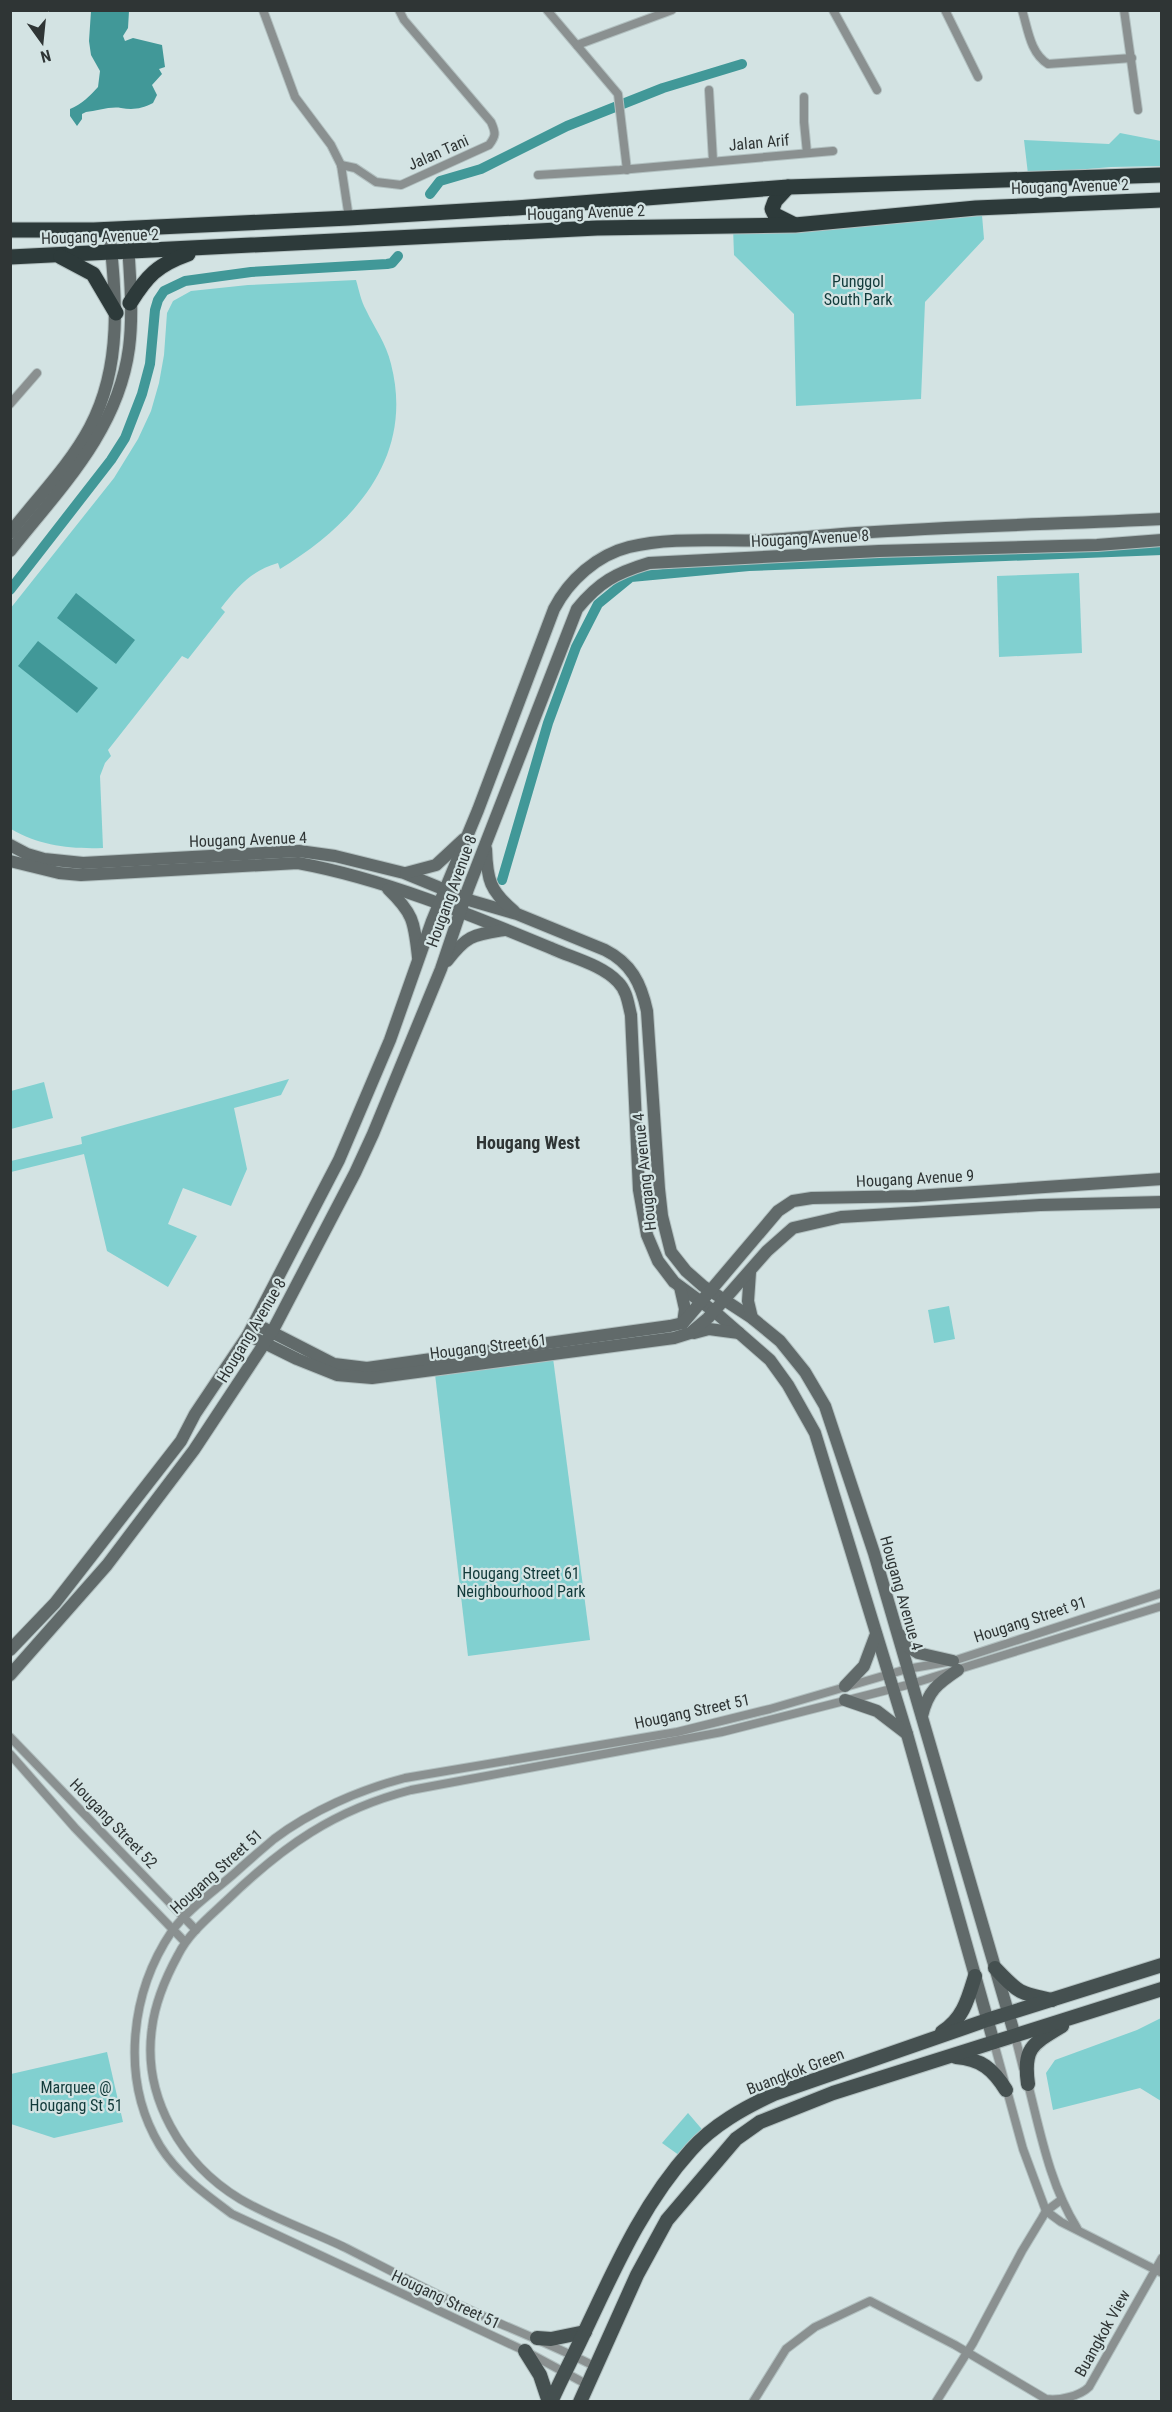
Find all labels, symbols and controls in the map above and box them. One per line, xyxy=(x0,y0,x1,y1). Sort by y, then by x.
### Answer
north arrow xyxy=(12,12,72,72)
text: N xyxy=(39,46,53,66)
street label: Jalan Arif xyxy=(728,130,790,155)
street label: Jalan Tani xyxy=(405,131,471,174)
street label: Hougang Avenue 2 xyxy=(1011,175,1130,198)
street label: Hougang Avenue 2 xyxy=(527,201,646,224)
street label: Hougang Avenue 2 xyxy=(41,225,160,248)
park label: Punggol South Park xyxy=(824,272,893,309)
street label: Hougang Avenue 8 xyxy=(751,526,870,551)
street label: Hougang Avenue 4 xyxy=(189,828,308,851)
street label: Hougang Avenue 8 xyxy=(422,832,481,950)
street label: Hougang Avenue 4 xyxy=(629,1112,660,1232)
district label: Hougang West xyxy=(476,1132,580,1153)
street label: Hougang Avenue 9 xyxy=(856,1166,975,1191)
street label: Hougang Avenue 8 xyxy=(213,1275,290,1386)
street label: Hougang Street 61 xyxy=(429,1330,548,1363)
street label: Hougang Avenue 4 xyxy=(876,1534,927,1653)
park label: Hougang Street 61 Neighbourhood Park xyxy=(456,1564,586,1601)
street label: Hougang Street 91 xyxy=(971,1592,1089,1647)
street label: Hougang Street 51 xyxy=(633,1690,752,1733)
street label: Hougang Street 52 xyxy=(66,1774,161,1872)
street label: Hougang Street 51 xyxy=(166,1825,266,1918)
street label: Buangkok Green xyxy=(744,2044,847,2099)
park label: Marquee @ Hougang St 51 xyxy=(29,2078,123,2115)
street label: Hougang Street 51 xyxy=(389,2266,503,2333)
street label: Buangkok View xyxy=(1071,2286,1134,2380)

